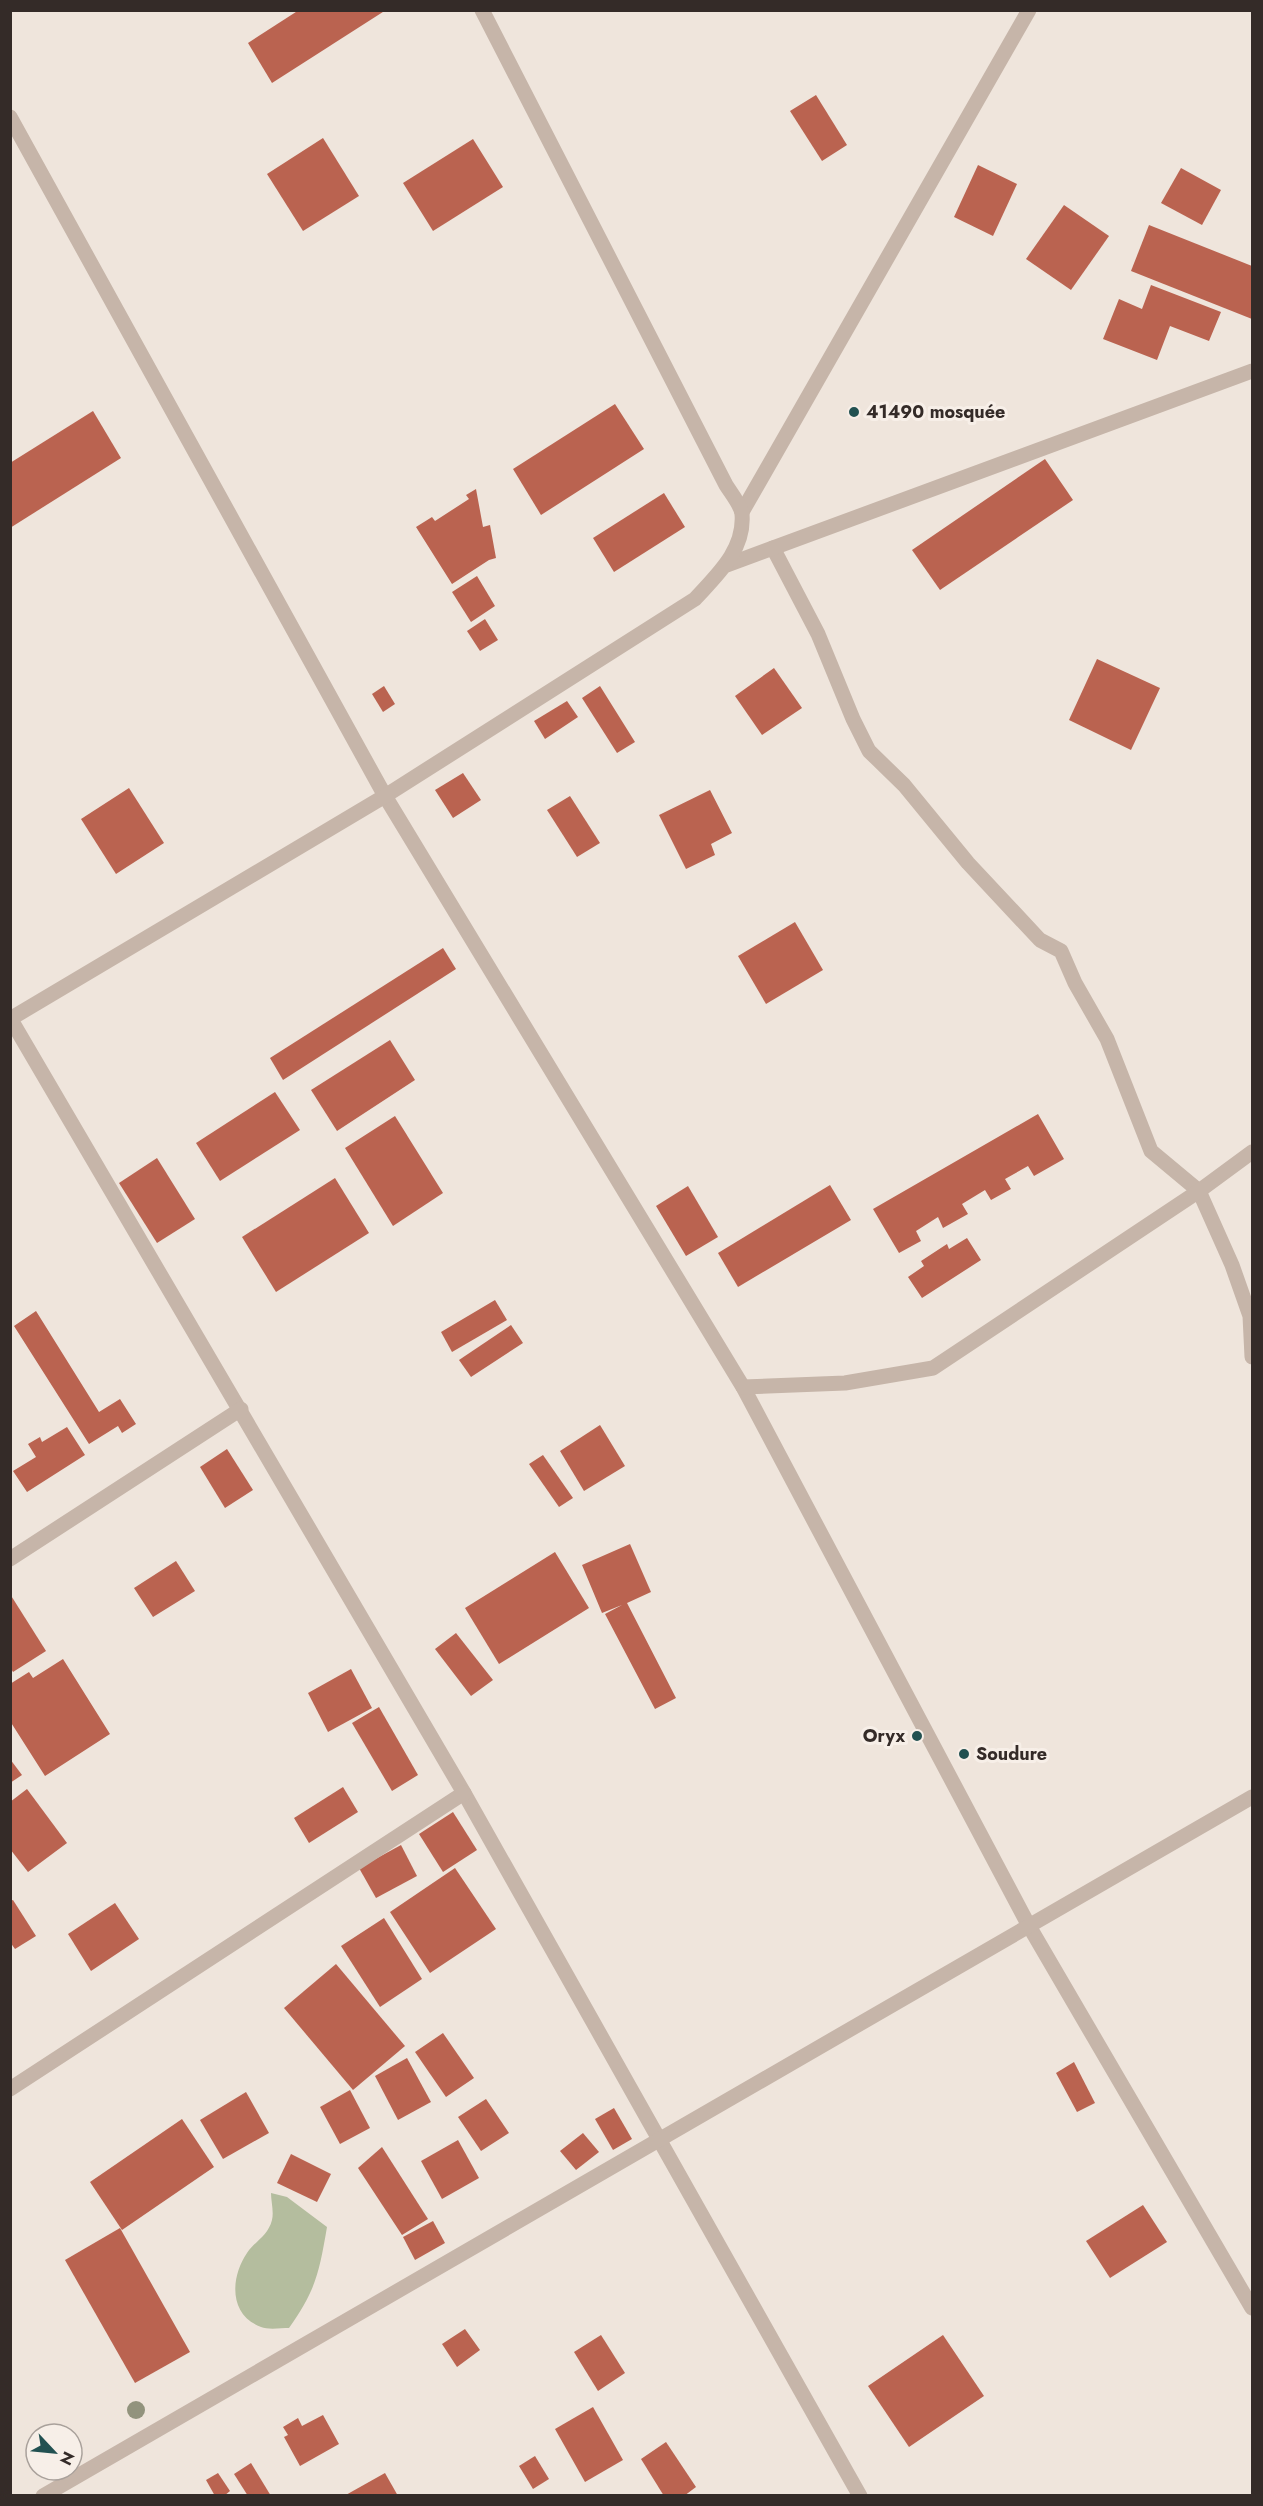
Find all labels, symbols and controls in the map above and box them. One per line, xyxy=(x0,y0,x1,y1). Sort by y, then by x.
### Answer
place label: 41490 mosquée xyxy=(866,399,1005,425)
marker: 41490 mosquée xyxy=(847,405,861,419)
place label: Oryx xyxy=(863,1723,905,1749)
marker: Oryx xyxy=(910,1729,924,1743)
place label: Soudure xyxy=(976,1741,1047,1767)
marker: Soudure xyxy=(957,1747,971,1761)
north arrow xyxy=(24,2422,84,2482)
text: N xyxy=(54,2448,80,2469)

